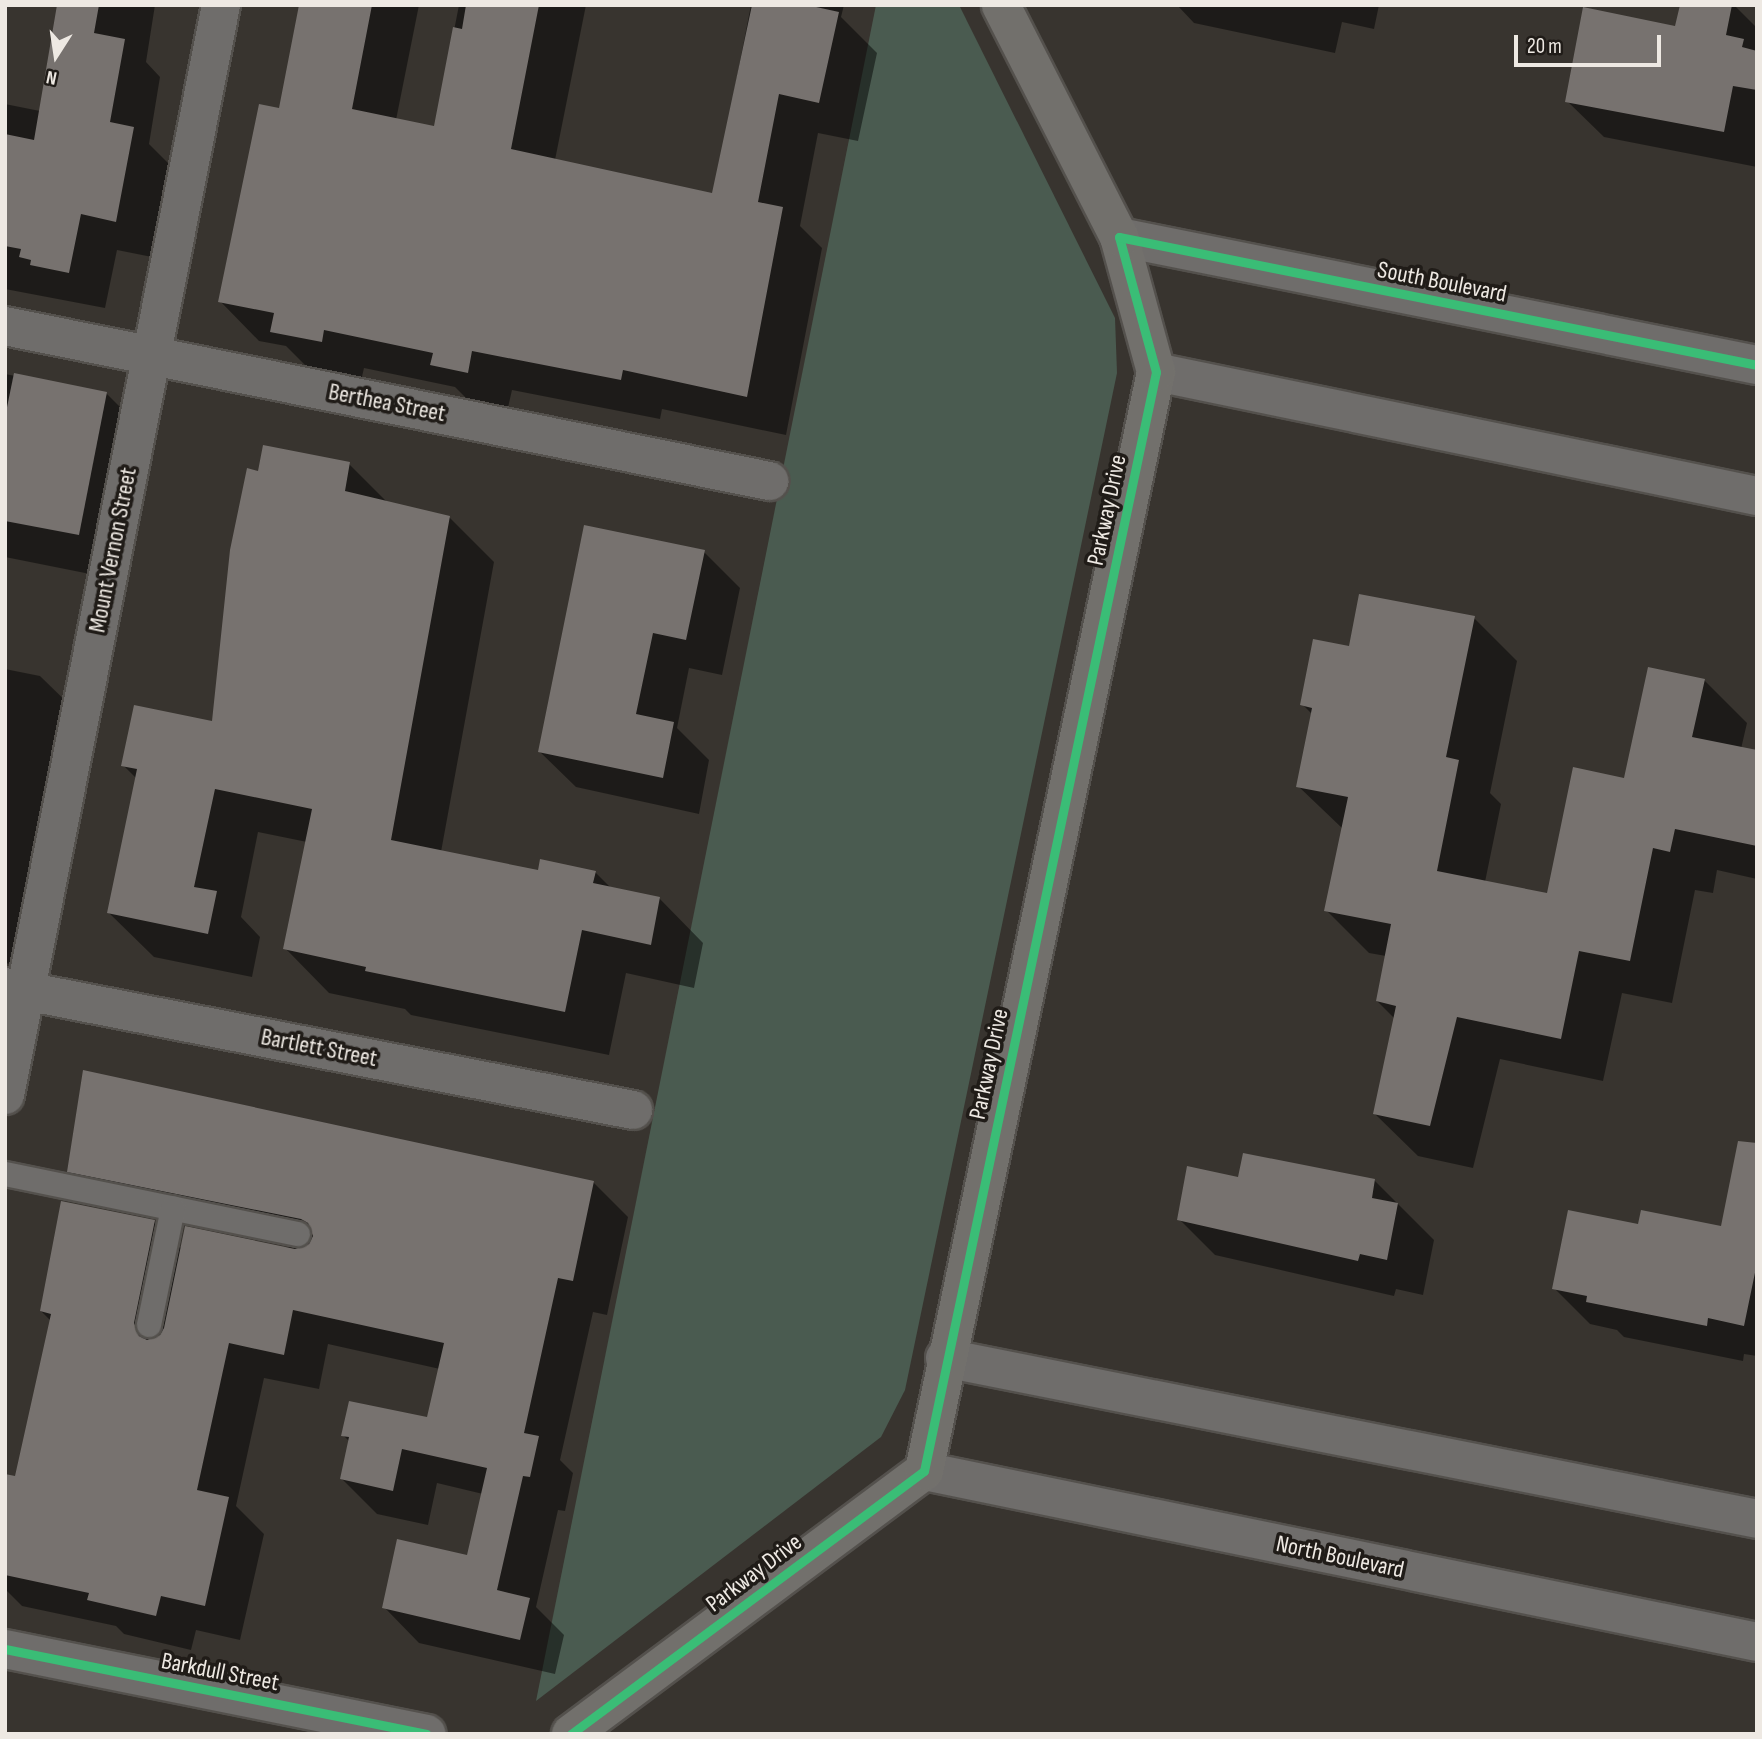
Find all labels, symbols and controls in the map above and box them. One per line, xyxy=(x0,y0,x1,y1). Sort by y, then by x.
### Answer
north arrow xyxy=(21,21,91,91)
scale bar xyxy=(1517,21,1664,65)
text: 20 m xyxy=(1527,34,1562,59)
text: N xyxy=(44,65,59,89)
street label: South Boulevard xyxy=(1375,255,1509,309)
street label: Berthea Street xyxy=(326,378,448,428)
street label: Parkway Drive xyxy=(1081,452,1133,568)
street label: Mount Vernon Street xyxy=(83,465,143,635)
street label: Parkway Drive xyxy=(963,1006,1015,1122)
street label: Bartlett Street xyxy=(259,1023,379,1073)
street label: Parkway Drive xyxy=(700,1528,808,1618)
street label: North Boulevard xyxy=(1273,1529,1407,1585)
street label: Barkdull Street xyxy=(159,1647,281,1697)

